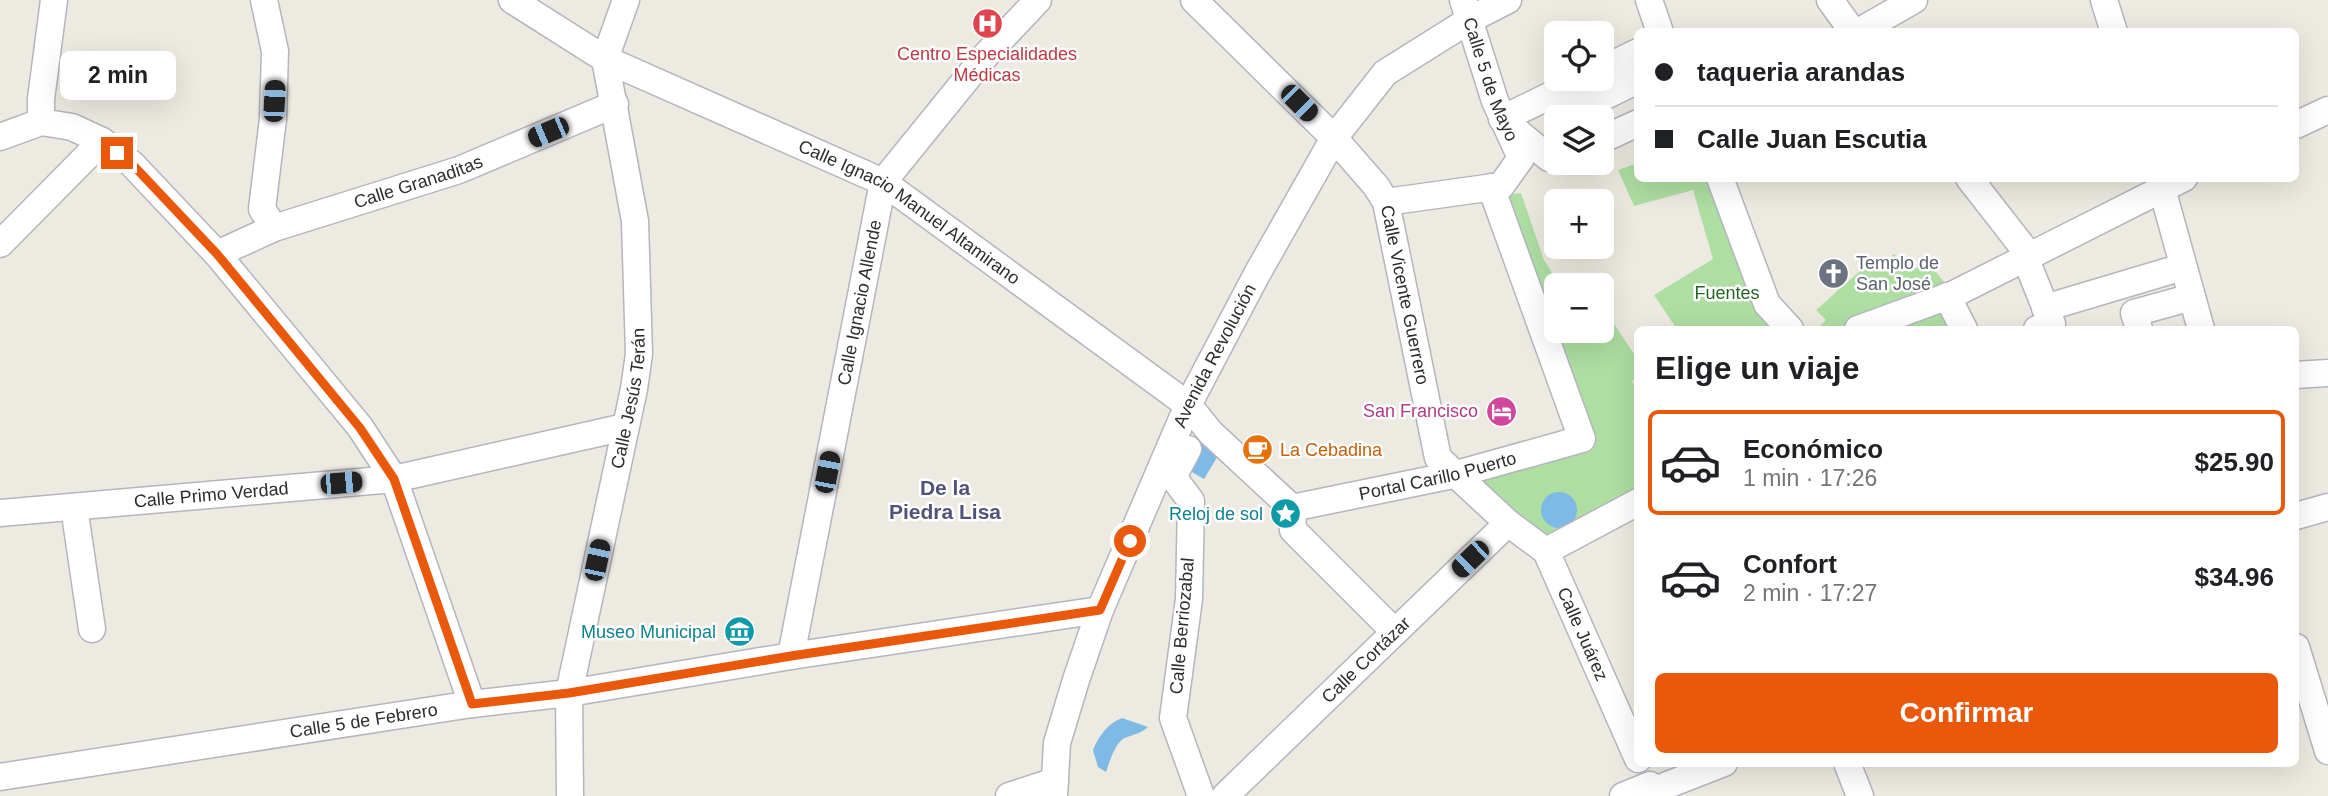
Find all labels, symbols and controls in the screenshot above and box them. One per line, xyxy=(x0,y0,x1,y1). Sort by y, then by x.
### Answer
hospital icon: Centro Especialidades Médicas xyxy=(970,6,1004,40)
street label: Calle 5 de Mayo xyxy=(1459,15,1522,144)
map controls xyxy=(1544,21,1614,343)
button: locate xyxy=(1544,21,1614,91)
place label: Centro Especialidades Médicas xyxy=(897,44,1077,85)
callout: 2 min xyxy=(59,52,175,100)
text: taqueria arandas xyxy=(1697,57,1905,87)
text: 2 min xyxy=(88,62,148,88)
car xyxy=(263,79,286,123)
car xyxy=(1277,81,1322,125)
button: layers xyxy=(1544,105,1614,175)
car xyxy=(525,114,572,150)
text: Calle Juan Escutia xyxy=(1697,124,1927,154)
street label: Calle Ignacio Manuel Altamirano xyxy=(795,136,1024,289)
route end xyxy=(101,137,133,169)
street label: Calle Granaditas xyxy=(351,151,486,212)
button: + xyxy=(1544,189,1614,259)
street label: Calle Vicente Guerrero xyxy=(1377,203,1433,386)
street label: Calle Ignacio Allende xyxy=(834,218,885,387)
place label: Templo de San José xyxy=(1856,253,1939,294)
church icon: Templo de San José xyxy=(1816,256,1850,290)
button: − xyxy=(1544,273,1614,343)
street label: Avenida Revolución xyxy=(1170,281,1260,430)
park label: Fuentes xyxy=(1694,283,1760,303)
street label: Calle Jesús Terán xyxy=(607,328,649,471)
text: Elige un viaje xyxy=(1655,350,1860,386)
hotel icon: San Francisco xyxy=(1484,394,1518,428)
place label: San Francisco xyxy=(1363,401,1478,421)
icon: car xyxy=(1659,431,1722,494)
cafe icon: La Cebadina xyxy=(1240,433,1274,467)
text: Económico xyxy=(1743,434,1883,464)
place label: La Cebadina xyxy=(1280,440,1383,460)
text: $25.90 xyxy=(2194,447,2274,477)
street label: Portal Carillo Puerto xyxy=(1357,448,1519,504)
car xyxy=(813,449,842,495)
text: 1 min · 17:26 xyxy=(1743,465,1877,491)
car xyxy=(320,471,363,495)
district label: De la Piedra Lisa xyxy=(889,476,1001,523)
street label: Calle Primo Verdad xyxy=(133,478,289,511)
place icon: Reloj de sol xyxy=(1269,497,1303,531)
place label: Reloj de sol xyxy=(1169,504,1263,524)
route start xyxy=(1114,525,1146,557)
car xyxy=(583,537,612,583)
car xyxy=(1448,537,1493,581)
icon: car xyxy=(1659,546,1722,609)
text: Confort xyxy=(1743,549,1837,579)
street label: Calle Berriozabal xyxy=(1166,557,1198,695)
text: $34.96 xyxy=(2194,562,2274,592)
text: 2 min · 17:27 xyxy=(1743,580,1877,606)
street label: Calle Juárez xyxy=(1553,584,1612,684)
street label: Calle Cortázar xyxy=(1318,613,1414,707)
museum icon: Museo Municipal xyxy=(722,615,756,649)
place label: Museo Municipal xyxy=(581,622,716,642)
button: Confirmar xyxy=(1655,673,2278,753)
street label: Calle 5 de Febrero xyxy=(288,699,439,742)

